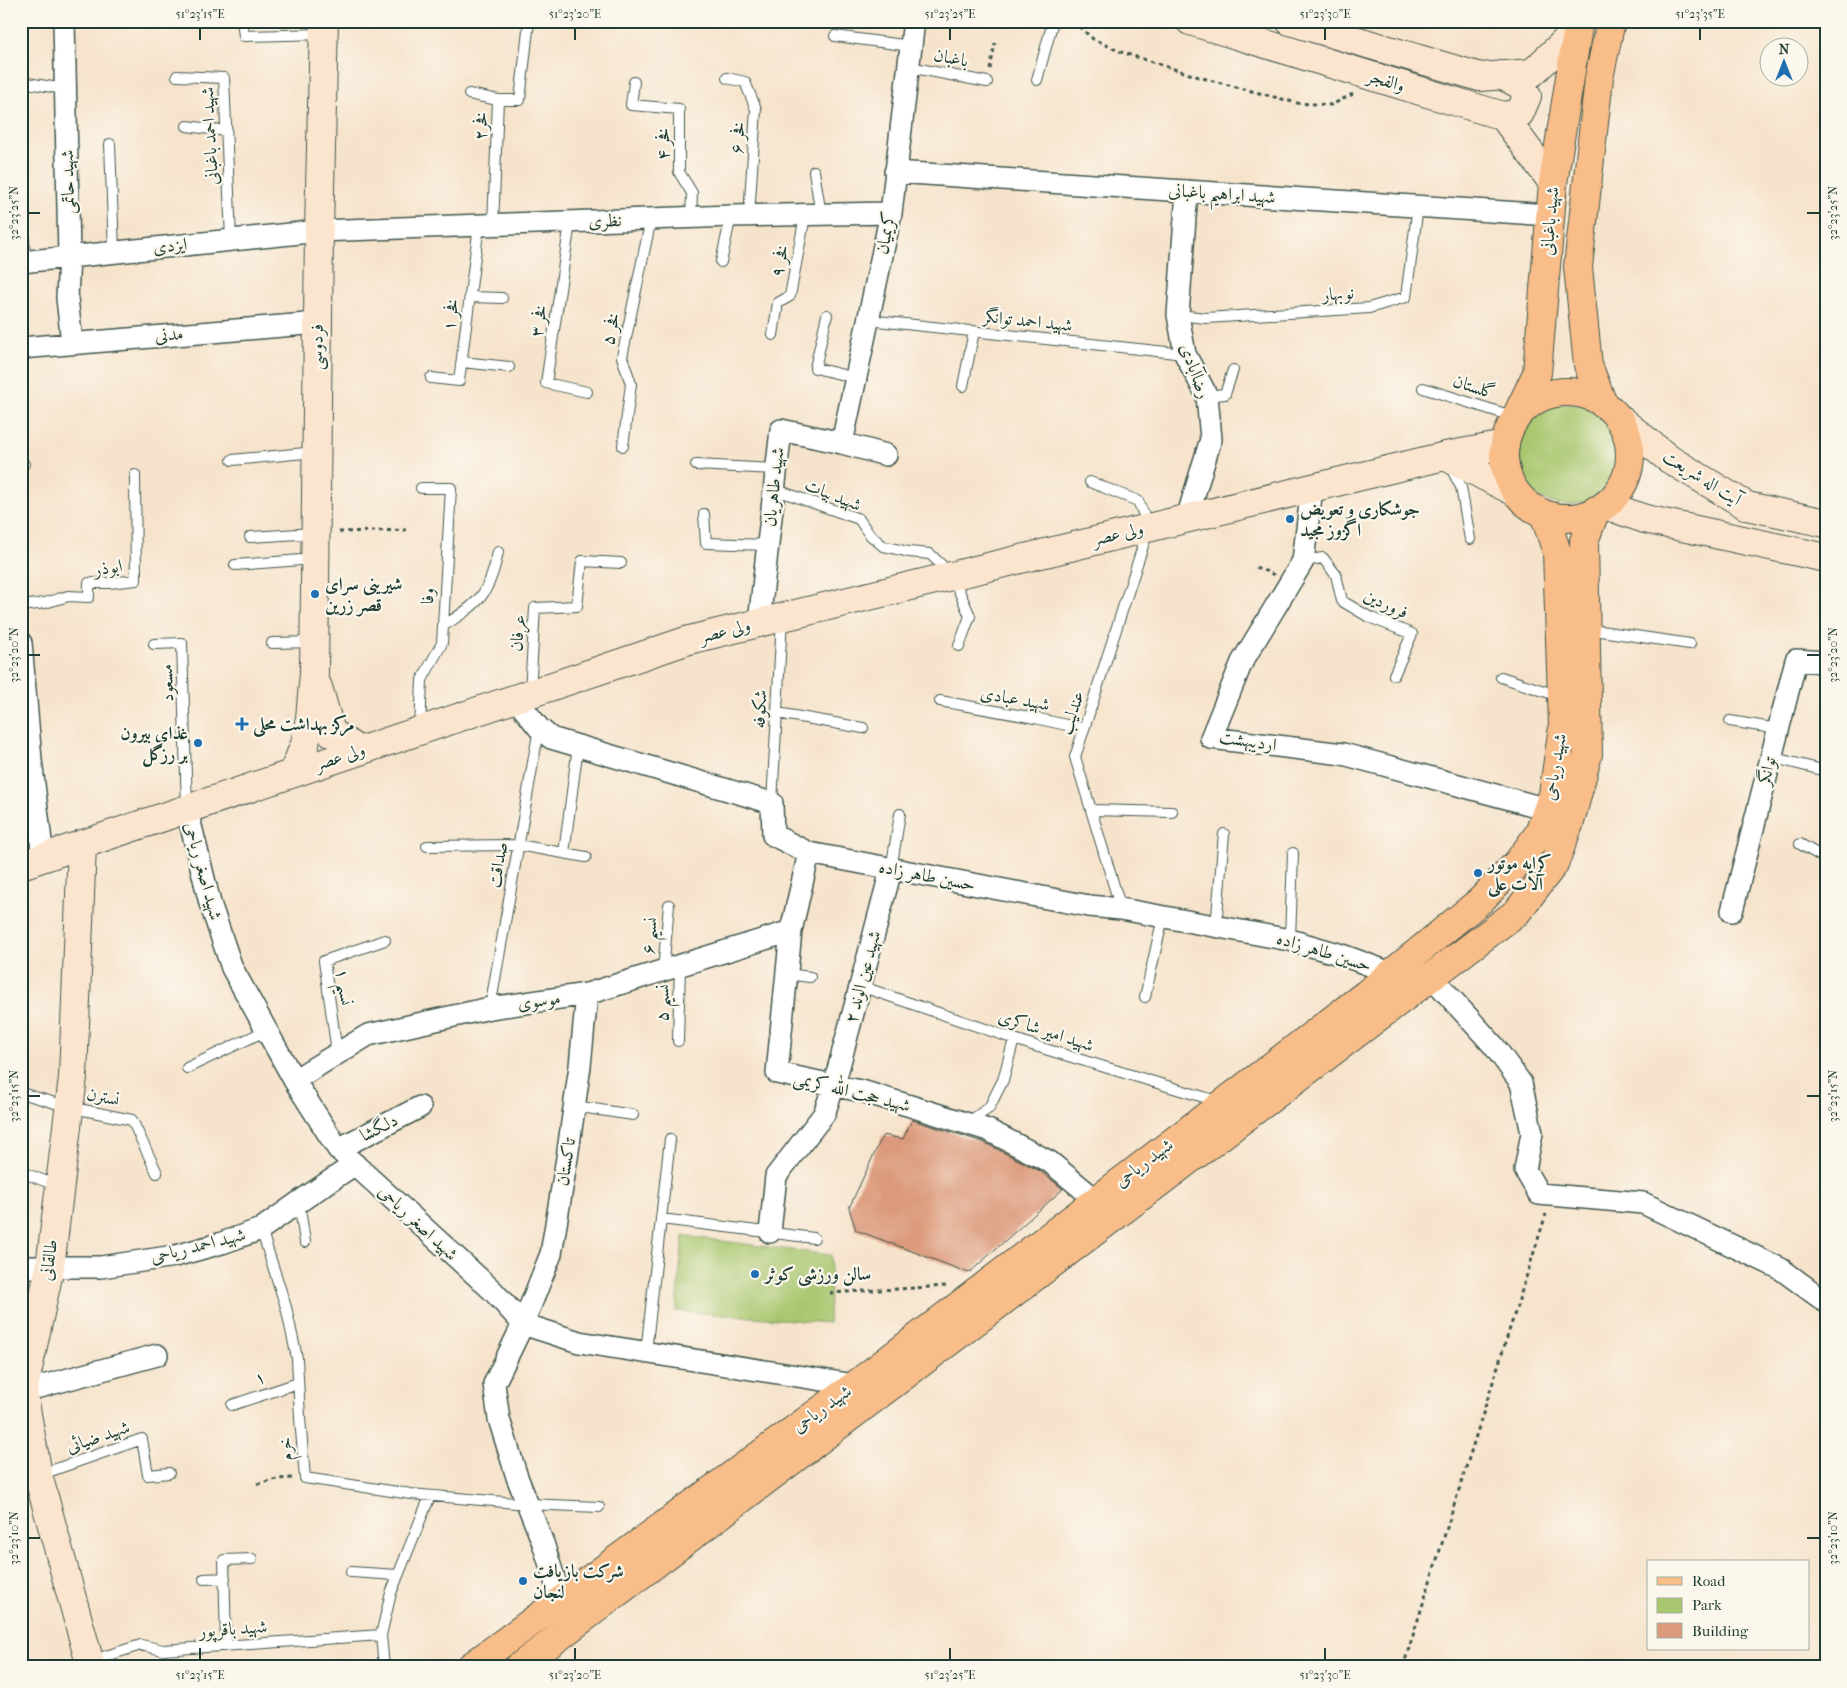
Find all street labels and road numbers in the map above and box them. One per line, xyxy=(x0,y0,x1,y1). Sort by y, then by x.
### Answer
street label: باغبان xyxy=(932,44,970,72)
street label: والفجر xyxy=(1362,65,1407,98)
street label: شهید احمد باغبانی xyxy=(197,86,224,186)
street label: فخر۲ xyxy=(470,111,493,141)
street label: فخر ۶ xyxy=(726,121,751,155)
street label: فخر ۴ xyxy=(653,128,675,160)
street label: شهید حاتمی xyxy=(57,149,80,215)
street label: شهید ابراهیم باغبانی xyxy=(1167,180,1276,215)
street label: شهید باغبانی xyxy=(1537,186,1564,256)
street label: نظری xyxy=(588,210,622,233)
street label: کریمیان xyxy=(872,210,900,256)
street label: ایزدی xyxy=(152,234,188,258)
street label: فخر ۹ xyxy=(767,243,794,279)
street label: نوبهار xyxy=(1319,282,1355,307)
street label: فخر ۱ xyxy=(439,298,464,332)
street label: فخر ۳ xyxy=(526,303,553,339)
street label: شهید احمد توانگر xyxy=(980,305,1074,337)
street label: فخر ۵ xyxy=(597,311,626,347)
street label: مدنی xyxy=(154,323,184,347)
street label: فردوسی xyxy=(306,324,330,370)
street label: رضاآبادی xyxy=(1175,341,1215,401)
street label: گلستان xyxy=(1450,369,1498,404)
street label: شهید طاهریان xyxy=(759,446,790,528)
street label: آیت اله شریعت xyxy=(1658,446,1747,512)
street label: شهید بیات xyxy=(801,474,865,517)
street label: ولی عصر xyxy=(1089,518,1146,551)
street label: ابوذر xyxy=(90,555,124,581)
street label: فروردین xyxy=(1360,585,1412,624)
street label: وفا xyxy=(417,587,439,605)
street label: عرفان xyxy=(506,614,532,653)
street label: ولی عصر xyxy=(695,615,753,649)
street label: مسعود xyxy=(156,664,178,702)
street label: شهید عبادی xyxy=(978,683,1051,716)
street label: عندلیب xyxy=(1055,688,1090,738)
street label: شکوفه xyxy=(748,689,772,729)
street label: اردیبهشت xyxy=(1218,726,1278,757)
street label: شهید ریاحی xyxy=(1539,732,1572,802)
street label: ولی عصر xyxy=(310,739,368,777)
street label: توانگر xyxy=(1752,754,1782,790)
street label: شهید اصغر ریاحی xyxy=(179,820,226,923)
street label: صداقت xyxy=(484,840,512,890)
street label: حسین طاهر زاده xyxy=(877,856,977,897)
street label: نسیم ۶ xyxy=(638,916,669,956)
street label: شهید عین الوند ۲ xyxy=(841,928,886,1026)
street label: حسین طاهر زاده xyxy=(1274,928,1374,977)
street label: نسیم ۱ xyxy=(324,967,357,1008)
street label: نسیم ۵ xyxy=(652,984,681,1022)
street label: موسوی xyxy=(516,988,562,1014)
street label: شهید امیر شاکری xyxy=(995,1006,1096,1057)
street label: شهید حجت الله کریمی xyxy=(791,1063,914,1118)
street label: نسترن xyxy=(85,1083,121,1111)
street label: دلگشا xyxy=(356,1108,401,1146)
street label: شهید ریاحی xyxy=(1111,1134,1178,1193)
street label: تاکستان xyxy=(552,1136,580,1188)
street label: شهید اصغر ریاحی xyxy=(373,1181,462,1266)
street label: شهید احمد ریاحی xyxy=(148,1224,248,1269)
street label: طالقانی xyxy=(36,1238,62,1282)
street label: ۱ xyxy=(252,1366,268,1390)
street label: شهید ریاحی xyxy=(788,1381,856,1438)
street label: شهید ضیائی xyxy=(64,1416,133,1459)
street label: خرم xyxy=(274,1436,302,1462)
street label: شهید باقرپور xyxy=(196,1616,268,1644)

